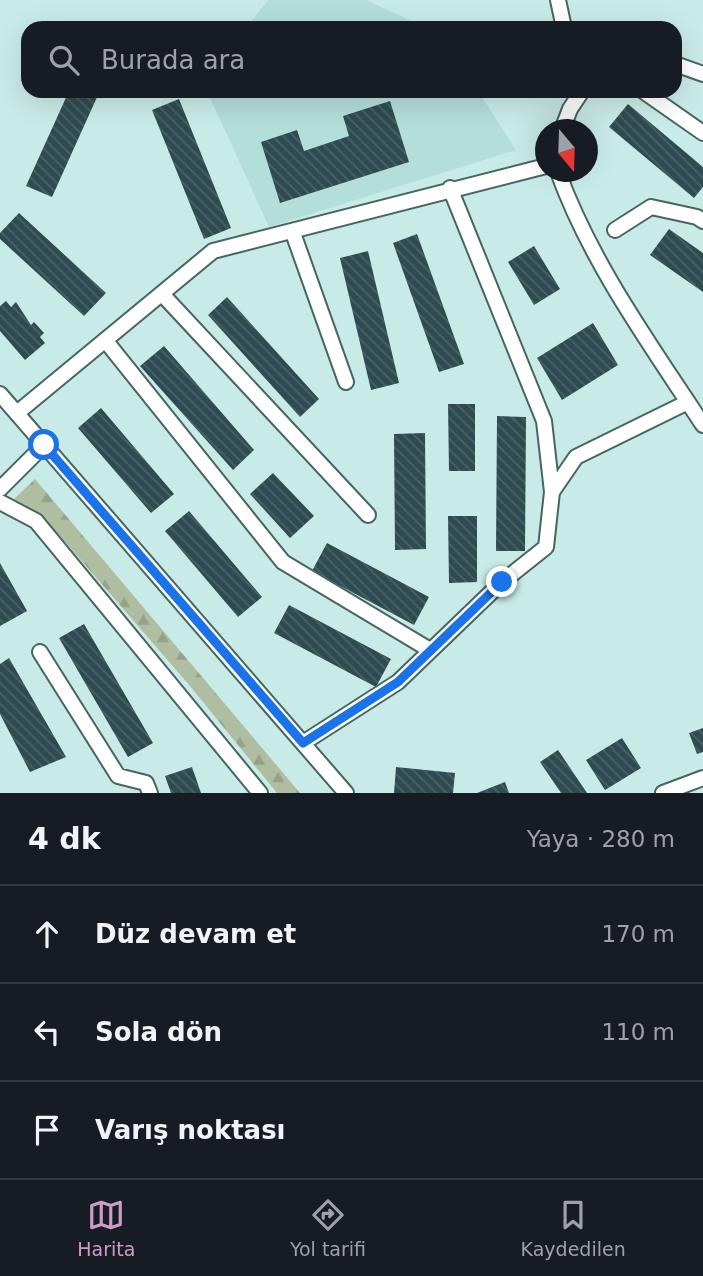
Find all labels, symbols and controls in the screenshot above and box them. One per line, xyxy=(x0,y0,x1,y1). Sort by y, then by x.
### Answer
search box xyxy=(21,21,682,98)
icon: search xyxy=(45,41,83,79)
text: Burada ara xyxy=(101,45,245,75)
north arrow xyxy=(535,119,598,182)
route start xyxy=(28,429,59,460)
route end xyxy=(486,566,517,597)
text: 4 dk xyxy=(28,821,101,856)
text: Yaya · 280 m xyxy=(527,826,675,852)
icon: ahead xyxy=(28,915,66,953)
text: Düz devam et xyxy=(95,919,296,949)
text: 170 m xyxy=(601,921,675,947)
icon: left xyxy=(28,1013,66,1051)
text: Sola dön xyxy=(95,1017,222,1047)
text: 110 m xyxy=(601,1019,675,1045)
icon: arrive xyxy=(28,1111,66,1149)
text: Varış noktası xyxy=(95,1115,286,1145)
tab: Harita xyxy=(77,1196,135,1260)
tab: Yol tarifi xyxy=(290,1196,366,1260)
tab: Kaydedilen xyxy=(521,1196,626,1260)

